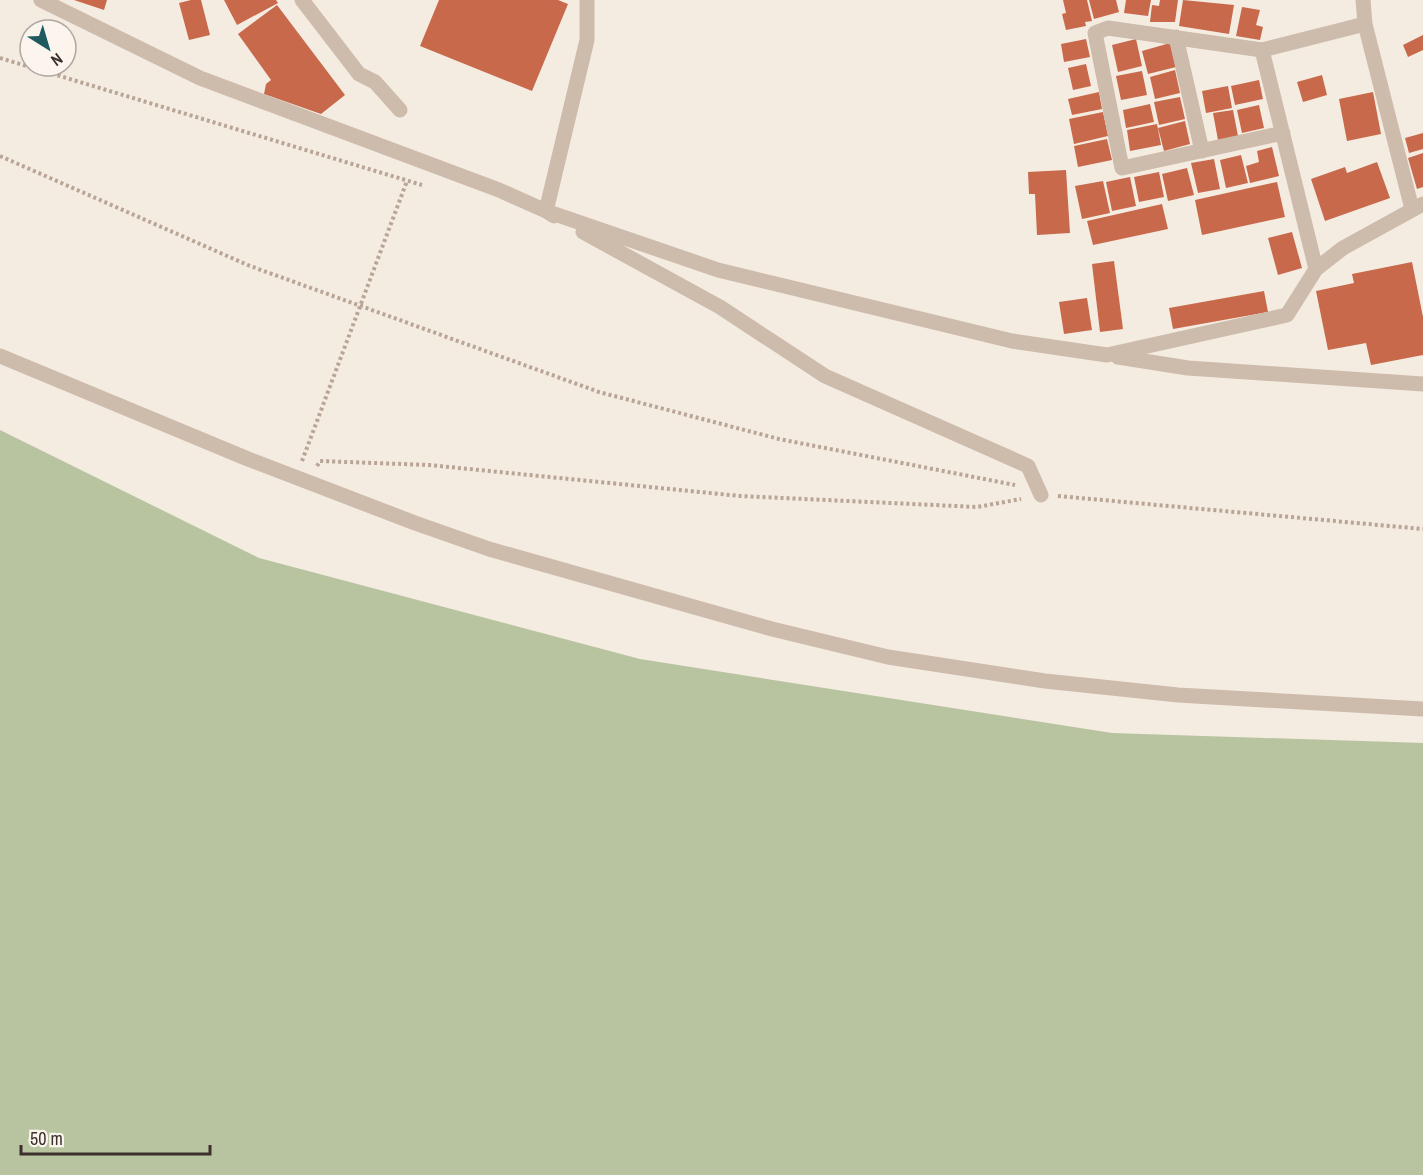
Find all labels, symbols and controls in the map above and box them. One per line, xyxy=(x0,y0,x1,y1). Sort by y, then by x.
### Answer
north arrow xyxy=(18,18,78,78)
text: N xyxy=(47,48,67,72)
scale bar xyxy=(21,1118,210,1156)
text: 50 m xyxy=(30,1126,63,1151)

